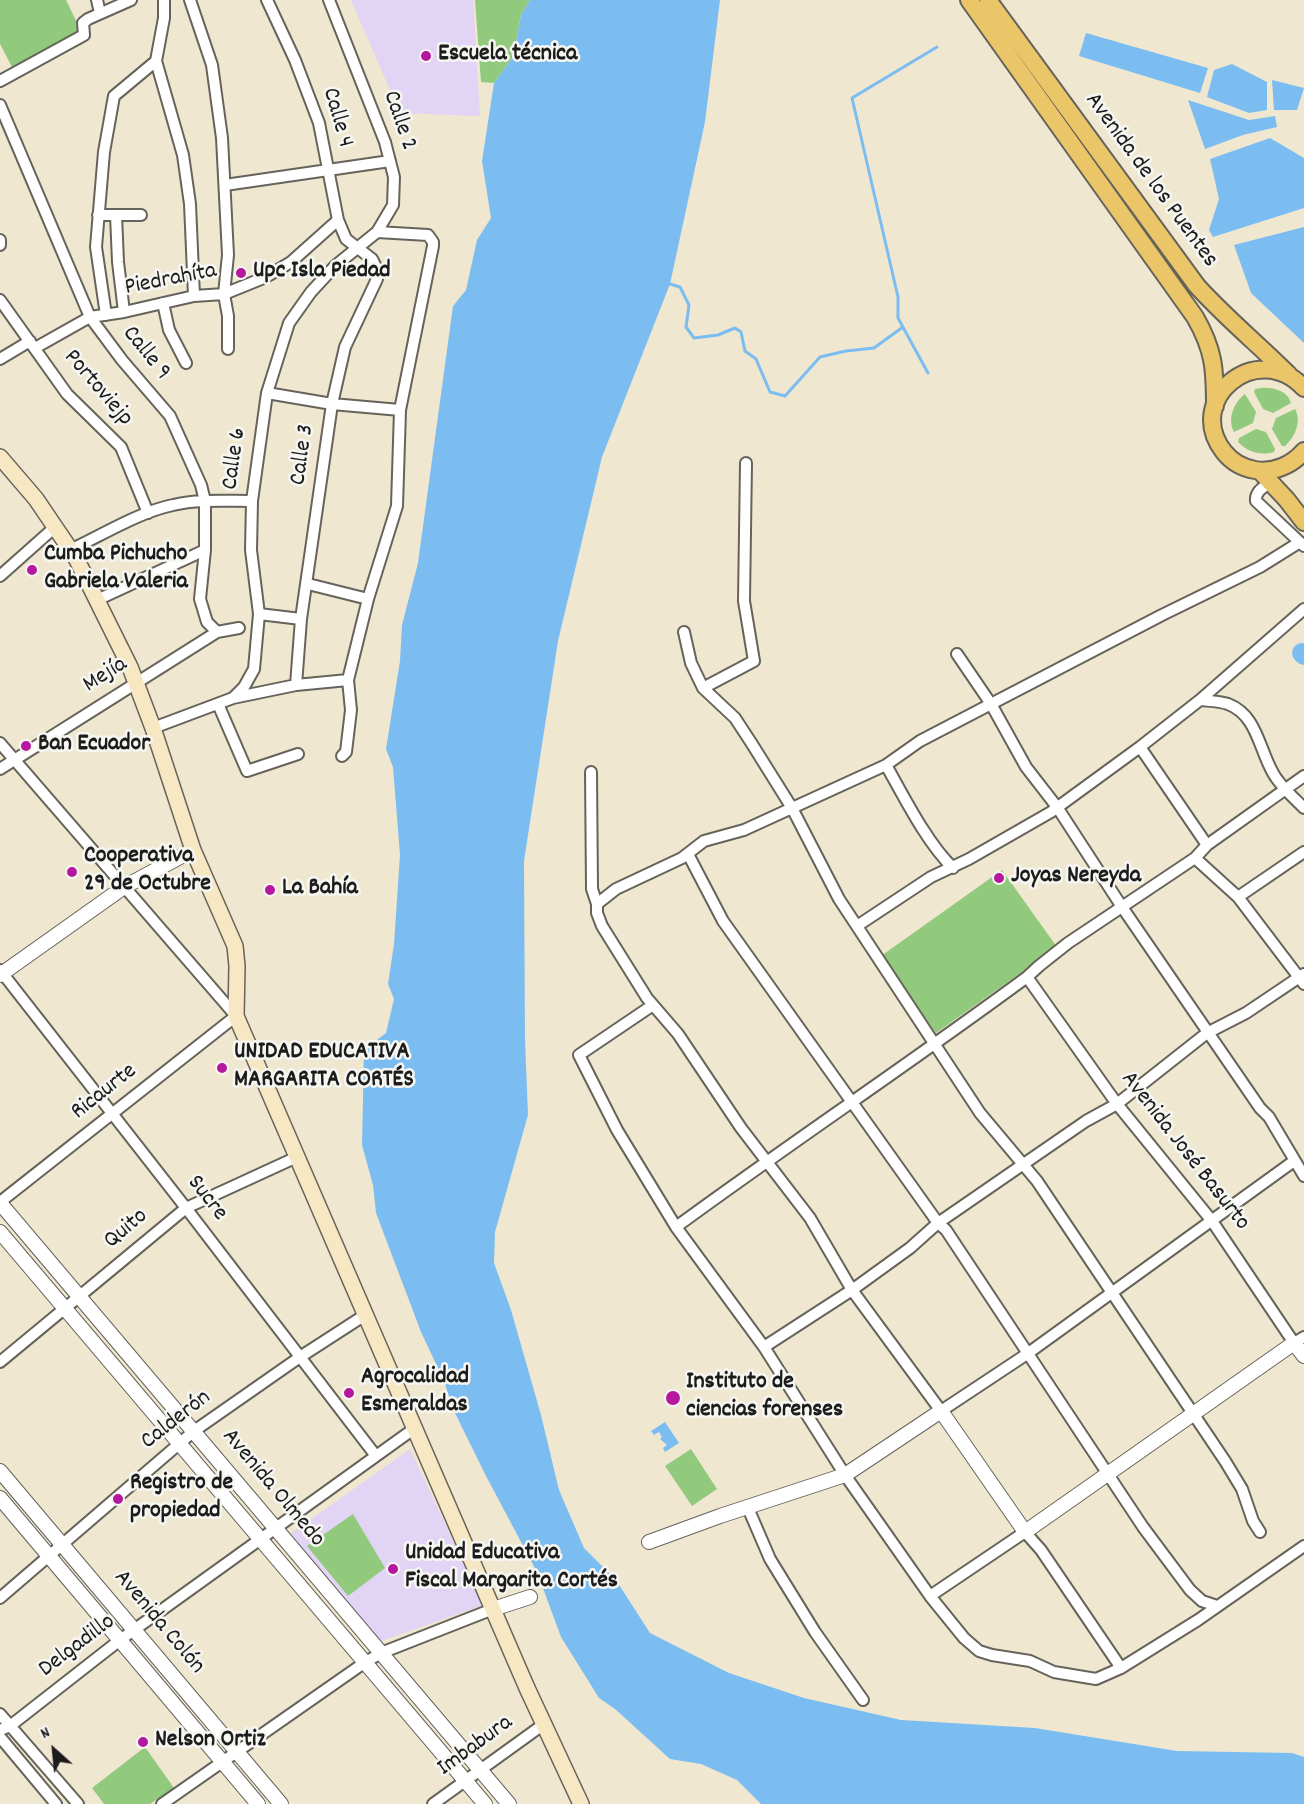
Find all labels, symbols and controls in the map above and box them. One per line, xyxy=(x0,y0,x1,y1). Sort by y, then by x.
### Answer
place label: Escuela técnica xyxy=(438,42,577,70)
marker: Escuela técnica xyxy=(419,49,433,63)
street label: Calle 4 xyxy=(314,85,358,151)
street label: Calle 2 xyxy=(374,87,422,155)
street label: Avenida de los Puentes xyxy=(1077,88,1223,274)
street label: Piedrahíta xyxy=(123,258,219,304)
place label: Upc Isla Piedad xyxy=(253,259,390,287)
marker: Upc Isla Piedad xyxy=(234,266,248,280)
street label: Calle 9 xyxy=(114,321,176,387)
street label: Portoviejp xyxy=(56,345,138,433)
street label: Calle 3 xyxy=(285,423,323,487)
street label: Calle 6 xyxy=(217,426,255,492)
place label: Cumba Pichucho Gabriela Valeria xyxy=(44,542,188,598)
marker: Cumba Pichucho Gabriela Valeria xyxy=(25,563,39,577)
street label: Mejía xyxy=(79,651,133,701)
place label: Ban Ecuador xyxy=(38,732,150,760)
marker: Ban Ecuador xyxy=(19,739,33,753)
place label: Cooperativa 29 de Octubre xyxy=(84,844,211,900)
place label: Joyas Nereyda xyxy=(1011,864,1141,892)
marker: Cooperativa 29 de Octubre xyxy=(65,865,79,879)
marker: Joyas Nereyda xyxy=(992,871,1006,885)
place label: La Bahía xyxy=(282,876,358,904)
marker: La Bahía xyxy=(263,883,277,897)
place label: UNIDAD EDUCATIVA MARGARITA CORTÉS xyxy=(234,1040,414,1096)
street label: Ricaurte xyxy=(66,1058,144,1128)
marker: UNIDAD EDUCATIVA MARGARITA CORTÉS xyxy=(215,1061,229,1075)
street label: Avenida José Basurto xyxy=(1113,1067,1255,1237)
street label: Sucre xyxy=(179,1170,233,1228)
street label: Quito xyxy=(99,1203,155,1257)
place label: Agrocalidad Esmeraldas xyxy=(361,1365,469,1421)
place label: Instituto de ciencias forenses xyxy=(686,1370,843,1426)
street label: Calderón xyxy=(136,1385,218,1457)
marker: Agrocalidad Esmeraldas xyxy=(342,1386,356,1400)
marker: Instituto de ciencias forenses xyxy=(664,1389,682,1407)
street label: Avenida Olmedo xyxy=(214,1424,330,1554)
place label: Registro de propiedad xyxy=(130,1471,233,1527)
marker: Registro de propiedad xyxy=(111,1492,125,1506)
place label: Unidad Educativa Fiscal Margarita Cortés xyxy=(405,1541,618,1597)
marker: Unidad Educativa Fiscal Margarita Cortés xyxy=(386,1562,400,1576)
street label: Avenida Colón xyxy=(106,1565,210,1681)
street label: Delgadillo xyxy=(34,1609,122,1685)
street label: Imbabura xyxy=(433,1710,519,1784)
north arrow xyxy=(24,1720,84,1780)
text: N xyxy=(37,1721,54,1746)
place label: Nelson Ortiz xyxy=(155,1728,266,1756)
marker: Nelson Ortiz xyxy=(136,1735,150,1749)

